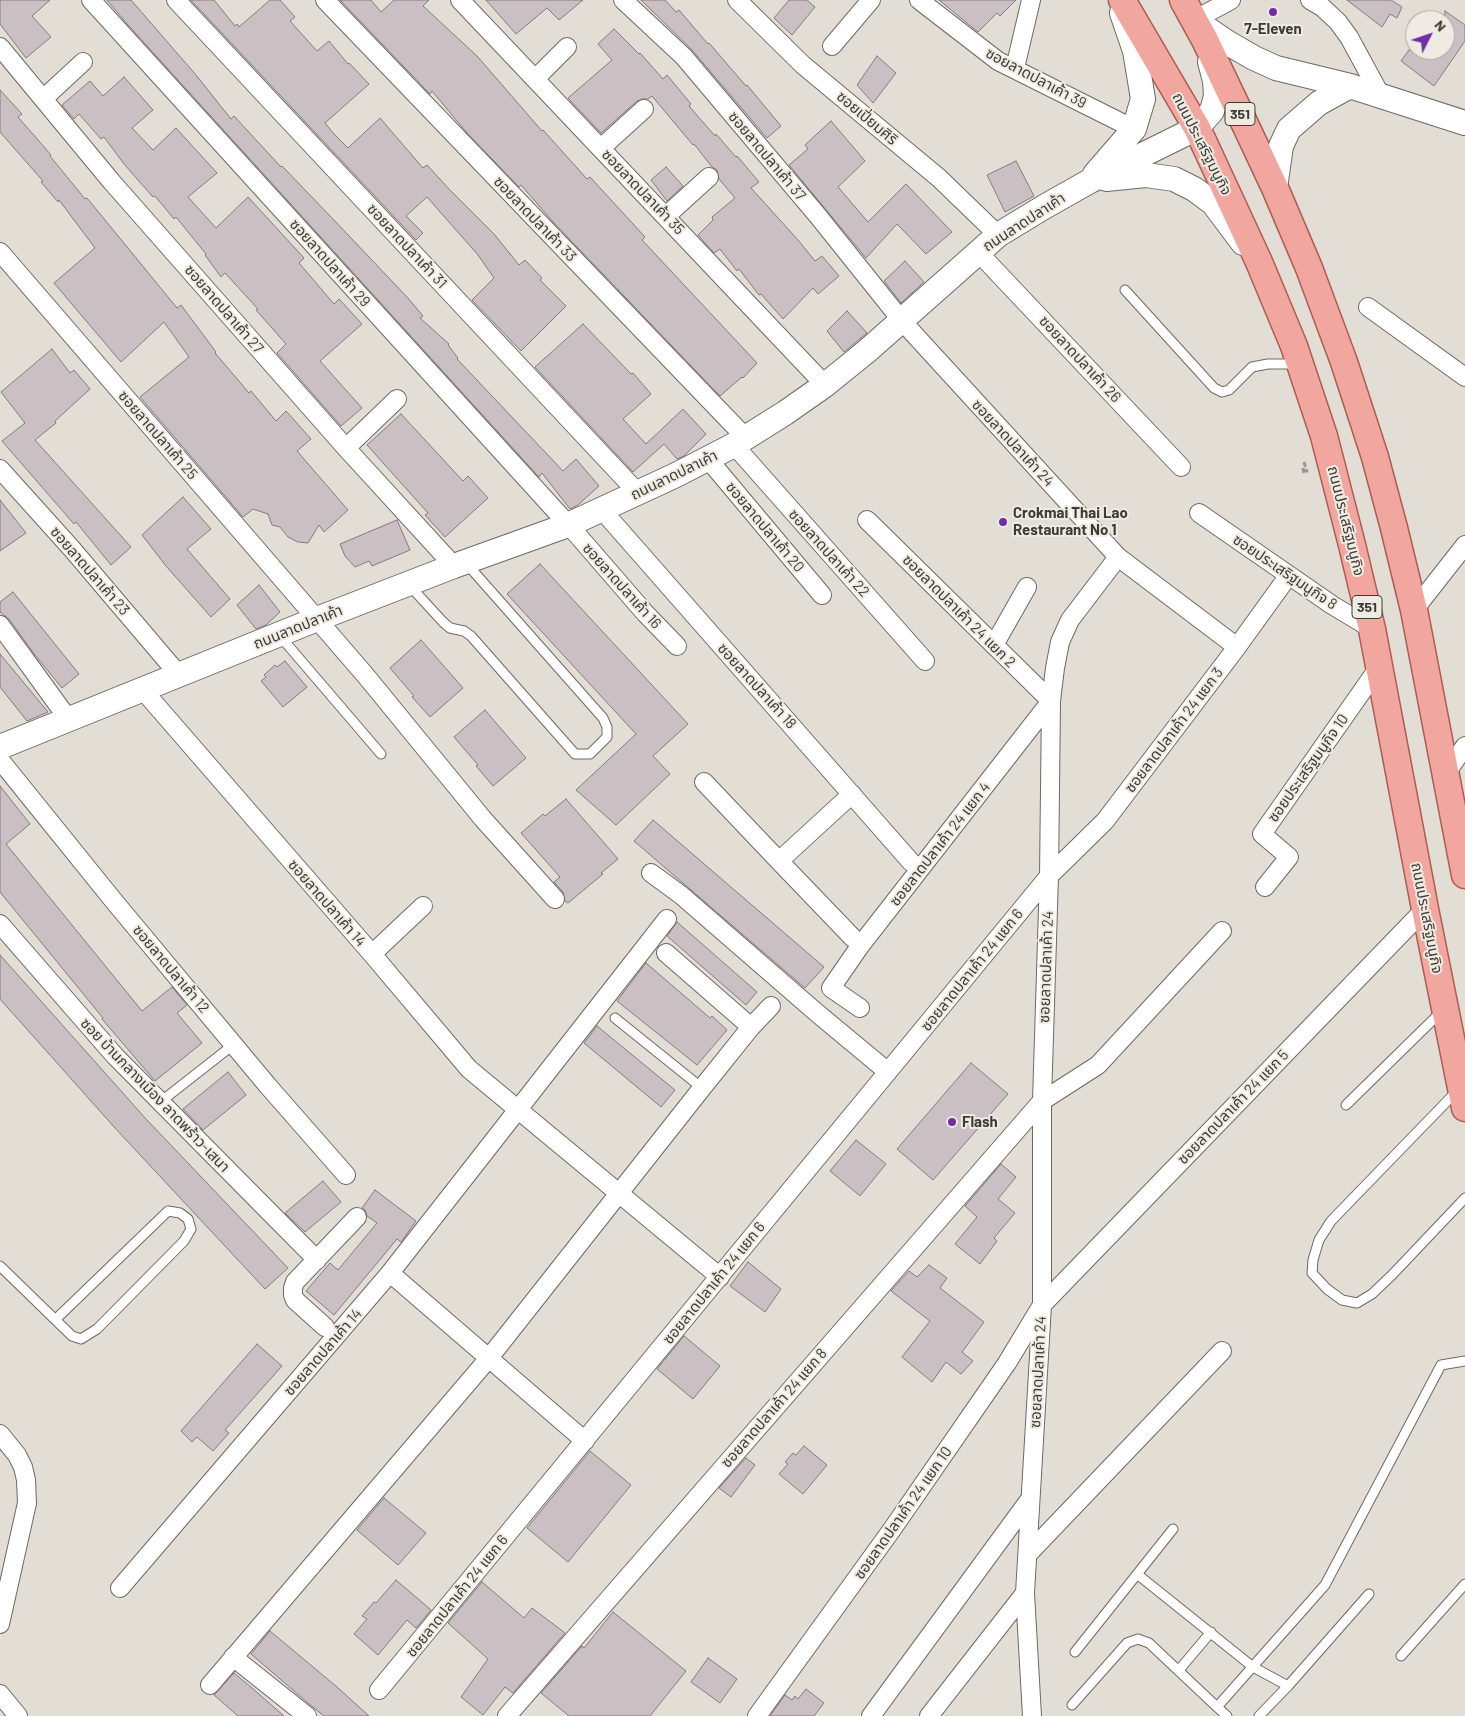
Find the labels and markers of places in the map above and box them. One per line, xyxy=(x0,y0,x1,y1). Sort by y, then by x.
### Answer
marker: 7-Eleven xyxy=(1267,6,1279,18)
place label: 7-Eleven xyxy=(1244,20,1302,38)
place label: Crokmai Thai Lao Restaurant No 1 xyxy=(1013,504,1128,539)
marker: Crokmai Thai Lao Restaurant No 1 xyxy=(997,516,1009,528)
place label: Flash xyxy=(962,1113,998,1131)
marker: Flash xyxy=(946,1116,958,1128)

